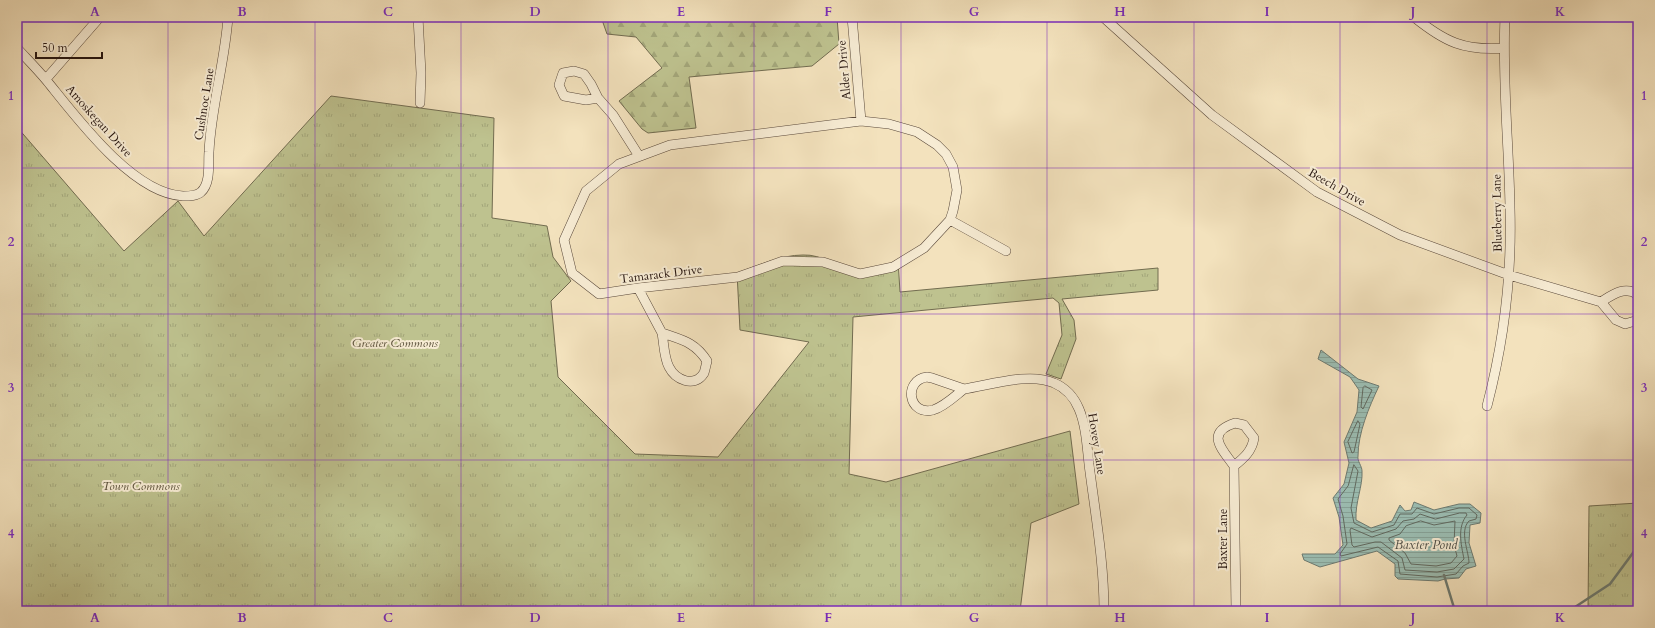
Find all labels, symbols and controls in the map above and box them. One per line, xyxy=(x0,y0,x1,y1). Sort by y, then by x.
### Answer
text: A xyxy=(90,3,100,21)
text: B xyxy=(237,3,247,21)
text: C xyxy=(383,3,393,21)
text: D xyxy=(529,3,541,21)
text: E xyxy=(677,3,685,21)
text: F xyxy=(824,3,832,21)
text: G xyxy=(969,3,980,21)
text: H xyxy=(1114,3,1126,21)
text: I xyxy=(1264,3,1270,21)
text: J xyxy=(1409,3,1416,21)
text: K xyxy=(1555,3,1566,21)
scale bar xyxy=(36,34,102,60)
street label: Alder Drive xyxy=(833,39,855,101)
text: 50 m xyxy=(42,40,69,56)
street label: Cushnoc Lane xyxy=(190,67,218,141)
street label: Amoskegan Drive xyxy=(62,81,136,161)
text: 1 xyxy=(8,87,14,105)
text: 1 xyxy=(1641,87,1647,105)
street label: Beech Drive xyxy=(1306,164,1368,210)
street label: Blueberry Lane xyxy=(1488,174,1506,252)
text: 2 xyxy=(8,233,15,251)
text: 2 xyxy=(1641,233,1648,251)
street label: Tamarack Drive xyxy=(619,261,703,287)
park label: Greater Commons xyxy=(352,335,438,351)
text: 3 xyxy=(8,379,15,397)
text: 3 xyxy=(1641,379,1648,397)
street label: Hovey Lane xyxy=(1084,412,1110,476)
park label: Town Commons xyxy=(102,478,180,494)
street label: Baxter Lane xyxy=(1215,509,1231,569)
text: 4 xyxy=(8,525,15,543)
text: 4 xyxy=(1641,525,1648,543)
water label: Baxter Pond xyxy=(1394,536,1458,554)
text: A xyxy=(90,609,100,627)
text: B xyxy=(237,609,247,627)
text: C xyxy=(383,609,393,627)
text: D xyxy=(529,609,541,627)
text: E xyxy=(677,609,685,627)
text: F xyxy=(824,609,832,627)
text: G xyxy=(969,609,980,627)
text: H xyxy=(1114,609,1126,627)
text: I xyxy=(1264,609,1270,627)
text: J xyxy=(1409,609,1416,627)
text: K xyxy=(1555,609,1566,627)

